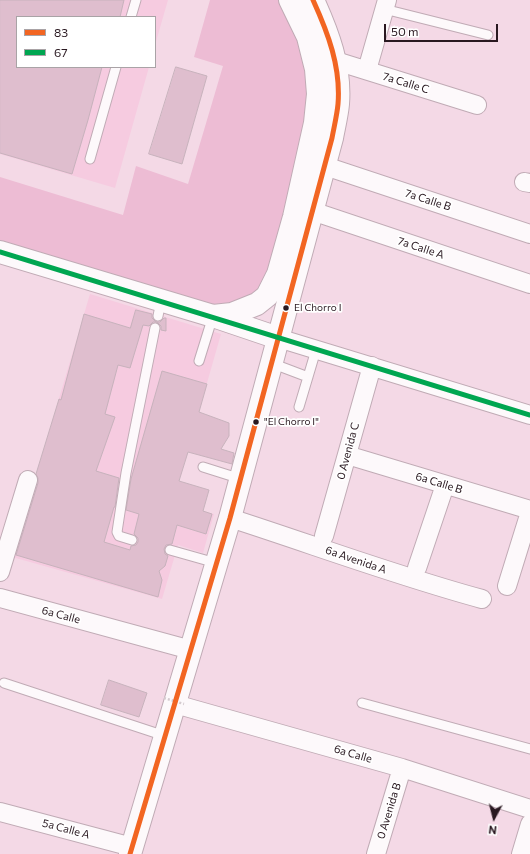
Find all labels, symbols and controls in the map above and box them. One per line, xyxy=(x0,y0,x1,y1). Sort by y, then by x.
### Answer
legend xyxy=(16,16,156,68)
scale bar xyxy=(386,16,500,42)
text: 50 m xyxy=(391,24,419,38)
text: 83 xyxy=(54,25,68,39)
text: 67 xyxy=(54,45,68,59)
street label: 7a Calle C xyxy=(381,70,431,96)
street label: 7a Calle B xyxy=(403,186,453,214)
street label: 7a Calle A xyxy=(396,234,446,262)
place label: El Chorro I xyxy=(294,302,341,314)
marker: El Chorro I xyxy=(281,303,291,313)
place label: "El Chorro I" xyxy=(264,416,319,428)
marker: "El Chorro I" xyxy=(251,417,261,427)
street label: 0 Avenida C xyxy=(334,421,362,481)
street label: 6a Calle B xyxy=(414,470,464,496)
street label: 6a Avenida A xyxy=(324,543,388,577)
street label: 6a Calle xyxy=(40,604,82,626)
street label: 6a Calle xyxy=(332,742,374,766)
street label: 0 Avenida B xyxy=(374,781,404,841)
north arrow xyxy=(474,798,514,838)
street label: 5a Calle A xyxy=(41,816,91,842)
text: N xyxy=(488,823,497,837)

